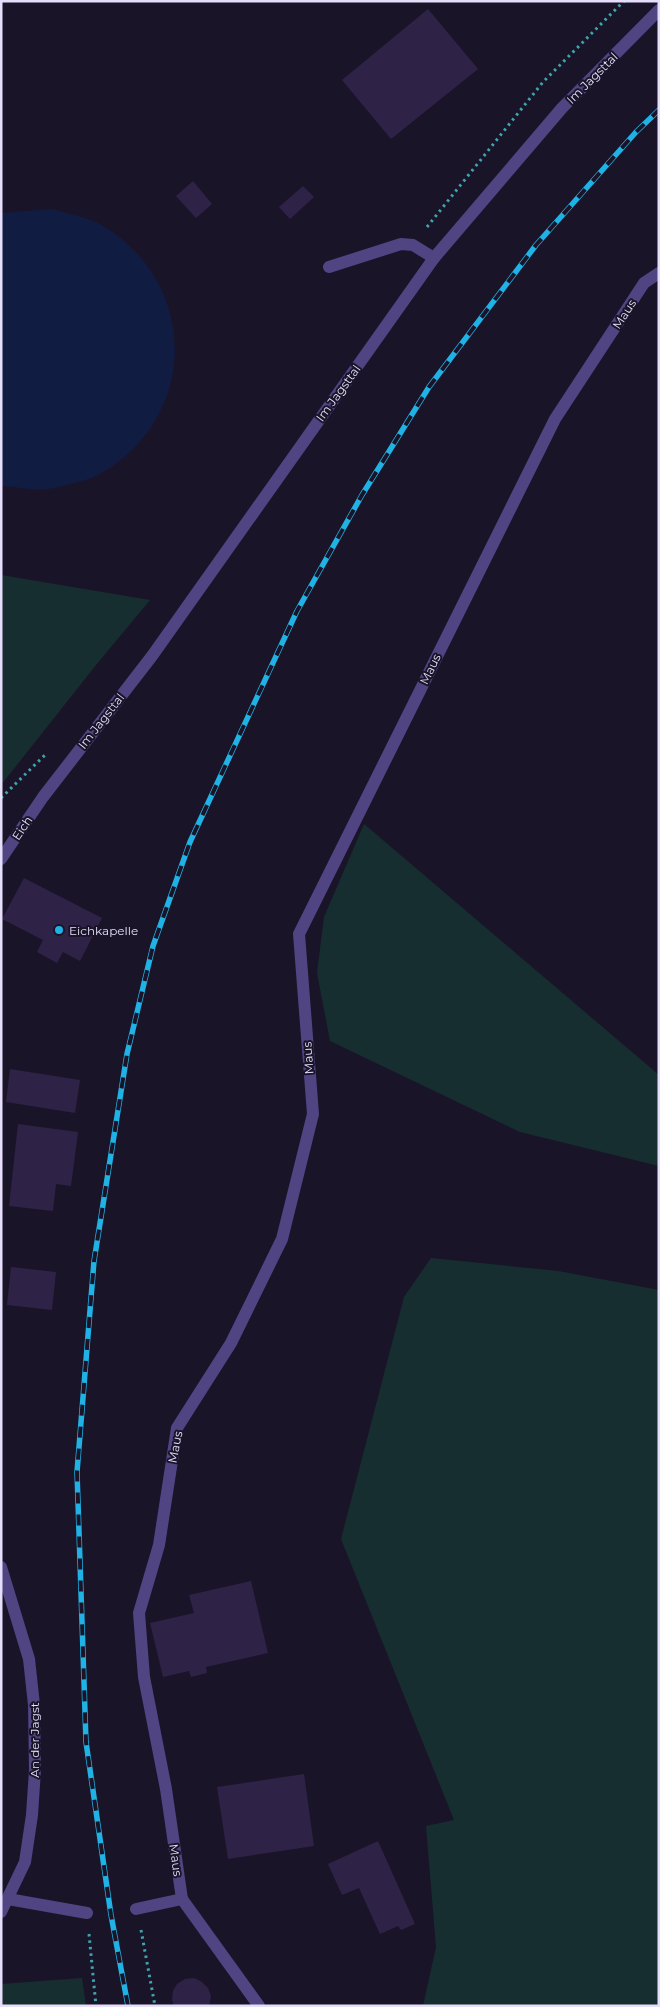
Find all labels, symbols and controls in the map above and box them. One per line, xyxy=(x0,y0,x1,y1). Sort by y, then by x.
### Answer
street label: Im Jagsttal xyxy=(563,49,621,107)
street label: Maus xyxy=(609,296,639,332)
street label: Im Jagsttal xyxy=(312,362,364,424)
street label: Maus xyxy=(416,651,444,687)
street label: Im Jagsttal xyxy=(75,690,127,752)
street label: Eich xyxy=(8,813,36,843)
place label: Eichkapelle xyxy=(69,923,138,938)
marker: Eichkapelle xyxy=(53,924,65,936)
street label: Maus xyxy=(299,1041,317,1075)
street label: Maus xyxy=(165,1429,185,1464)
street label: An der Jagst xyxy=(27,1702,42,1778)
street label: Maus xyxy=(166,1843,186,1877)

